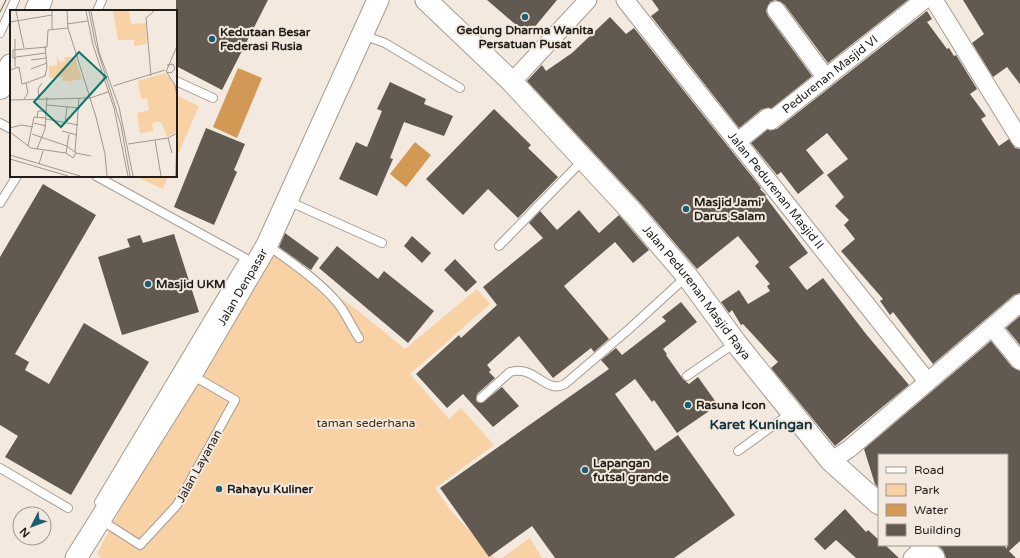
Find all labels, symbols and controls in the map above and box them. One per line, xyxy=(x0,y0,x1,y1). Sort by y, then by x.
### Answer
inset map xyxy=(10,10,177,177)
marker: Gedung Dharma Wanita Persatuan Pusat xyxy=(520,12,530,22)
place label: Gedung Dharma Wanita Persatuan Pusat xyxy=(456,23,594,51)
place label: Kedutaan Besar Federasi Rusia xyxy=(220,25,311,53)
street label: Pedurenan Masjid VI xyxy=(779,32,881,116)
marker: Kedutaan Besar Federasi Rusia xyxy=(207,34,217,44)
street label: Jalan Pedurenan Masjid II xyxy=(725,129,827,252)
place label: Masjid Jami' Darus Salam xyxy=(694,195,765,223)
marker: Masjid Jami' Darus Salam xyxy=(681,204,691,214)
street label: Jalan Pedurenan Masjid Raya xyxy=(640,222,754,362)
street label: Jalan Denpasar xyxy=(214,246,271,328)
place label: Masjid UKM xyxy=(156,277,226,292)
marker: Masjid UKM xyxy=(143,279,153,289)
place label: Rasuna Icon xyxy=(696,398,766,412)
marker: Rasuna Icon xyxy=(683,400,693,410)
park label: taman sederhana xyxy=(316,416,416,430)
district label: Karet Kuningan xyxy=(710,416,812,433)
street label: Jalan Layanan xyxy=(173,427,225,505)
legend xyxy=(878,454,1008,546)
place label: Lapangan futsal grande xyxy=(592,456,669,485)
text: Road xyxy=(914,463,944,477)
marker: Lapangan futsal grande xyxy=(580,465,590,475)
place label: Rahayu Kuliner xyxy=(227,482,314,497)
text: Park xyxy=(914,483,940,497)
marker: Rahayu Kuliner xyxy=(214,484,224,494)
text: Water xyxy=(914,503,949,517)
north arrow xyxy=(12,506,52,546)
text: Building xyxy=(914,523,961,537)
text: N xyxy=(17,525,33,540)

